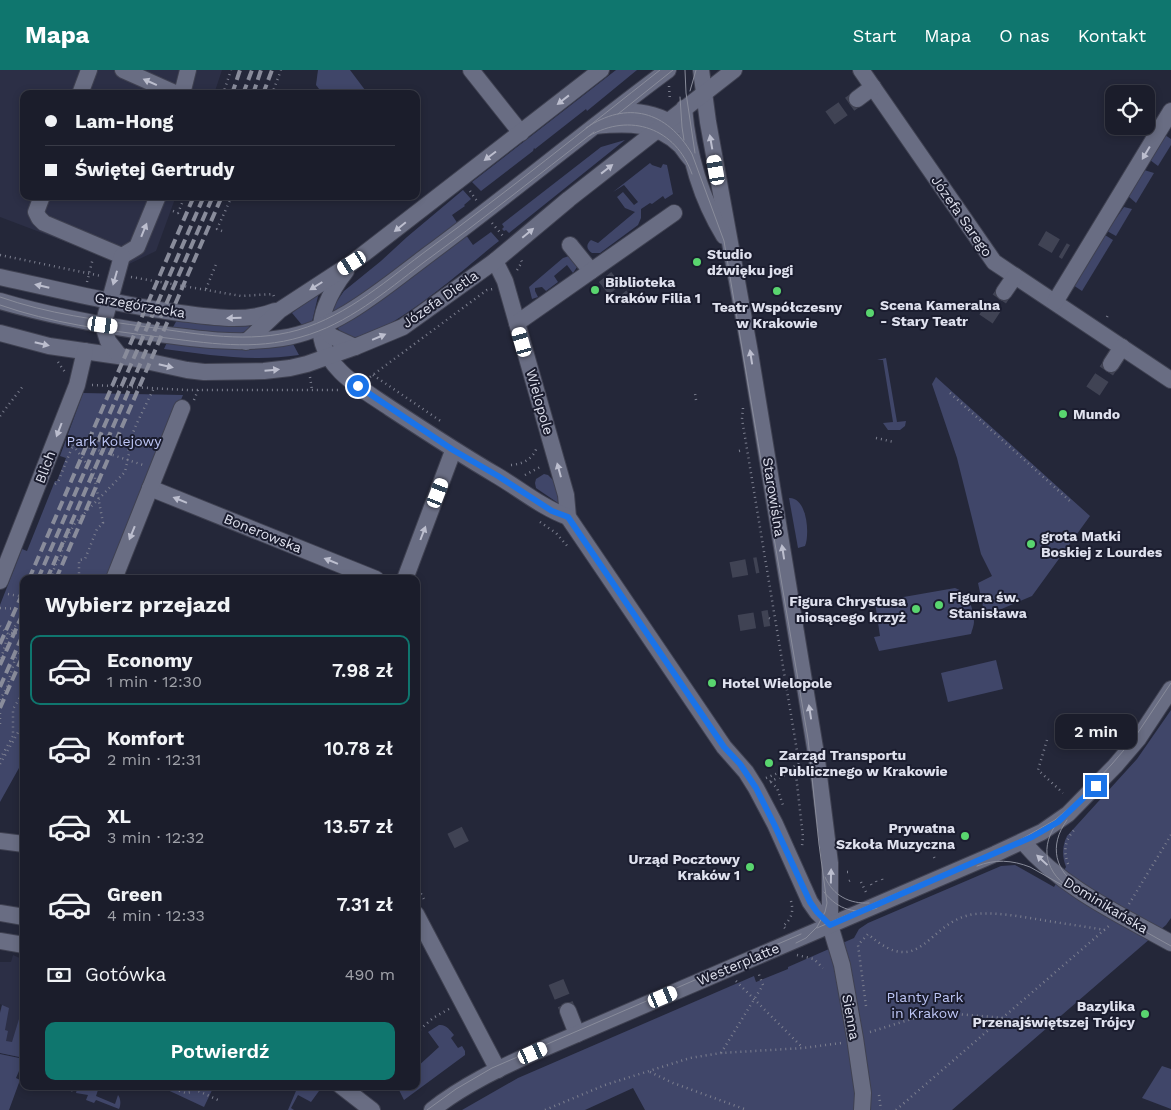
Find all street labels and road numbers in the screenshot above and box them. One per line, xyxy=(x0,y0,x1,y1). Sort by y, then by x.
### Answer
street label: Józefa Sarego xyxy=(928,172,996,260)
street label: Józefa Dietla xyxy=(399,267,481,331)
street label: Grzegórzecka xyxy=(93,289,187,321)
street label: Wielopole xyxy=(523,367,557,437)
street label: Blich xyxy=(32,448,58,486)
street label: Starowiślna xyxy=(760,456,788,538)
street label: Bonerowska xyxy=(222,510,304,556)
street label: Dominikańska xyxy=(1061,874,1151,936)
street label: Westerplatte xyxy=(695,939,781,989)
street label: Sienna xyxy=(839,993,863,1041)

